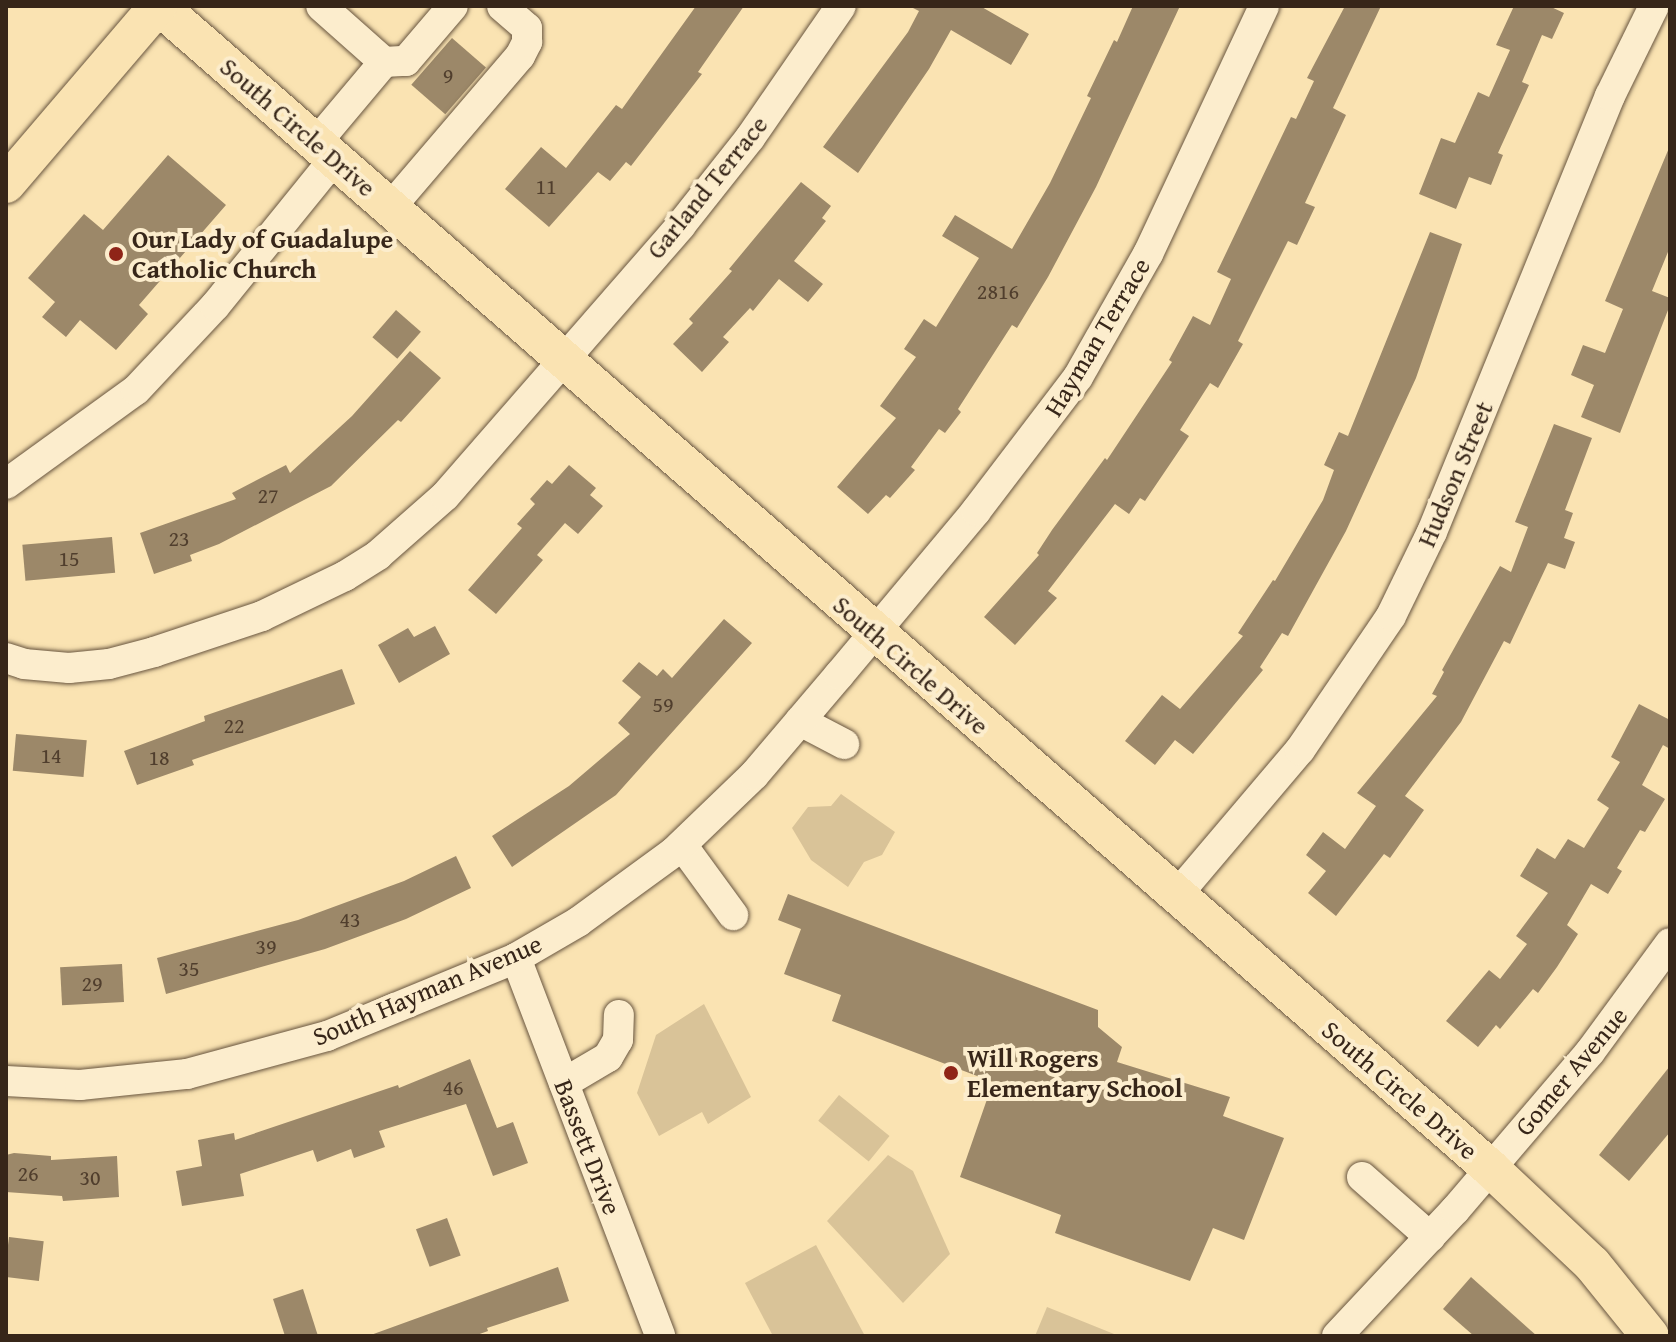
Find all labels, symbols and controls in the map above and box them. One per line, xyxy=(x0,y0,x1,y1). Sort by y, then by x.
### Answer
street label: South Circle Drive xyxy=(214,51,382,203)
house number: 9 xyxy=(443,63,453,89)
street label: Garland Terrace xyxy=(640,109,774,265)
house number: 11 xyxy=(535,174,557,200)
place label: Our Lady of Guadalupe Catholic Church xyxy=(132,223,393,284)
marker: Our Lady of Guadalupe Catholic Church xyxy=(107,245,125,263)
street label: Hayman Terrace xyxy=(1037,252,1157,422)
house number: 2816 xyxy=(977,279,1019,305)
street label: Hudson Street xyxy=(1410,397,1500,551)
house number: 27 xyxy=(257,483,279,509)
house number: 23 xyxy=(168,526,190,552)
house number: 15 xyxy=(58,546,80,572)
street label: South Circle Drive xyxy=(827,589,995,741)
house number: 59 xyxy=(652,692,674,718)
house number: 22 xyxy=(223,713,245,739)
house number: 14 xyxy=(40,743,62,769)
house number: 18 xyxy=(148,745,170,771)
house number: 43 xyxy=(339,907,361,933)
street label: South Hayman Avenue xyxy=(308,928,546,1052)
house number: 39 xyxy=(255,934,277,960)
house number: 35 xyxy=(178,956,200,982)
house number: 29 xyxy=(81,971,103,997)
street label: Gomer Avenue xyxy=(1508,1000,1634,1142)
street label: South Circle Drive xyxy=(1316,1014,1484,1166)
place label: Will Rogers Elementary School xyxy=(967,1042,1183,1104)
marker: Will Rogers Elementary School xyxy=(942,1064,960,1082)
house number: 46 xyxy=(442,1075,464,1101)
street label: Bassett Drive xyxy=(548,1075,628,1219)
house number: 26 xyxy=(17,1161,39,1187)
house number: 30 xyxy=(79,1165,101,1191)

